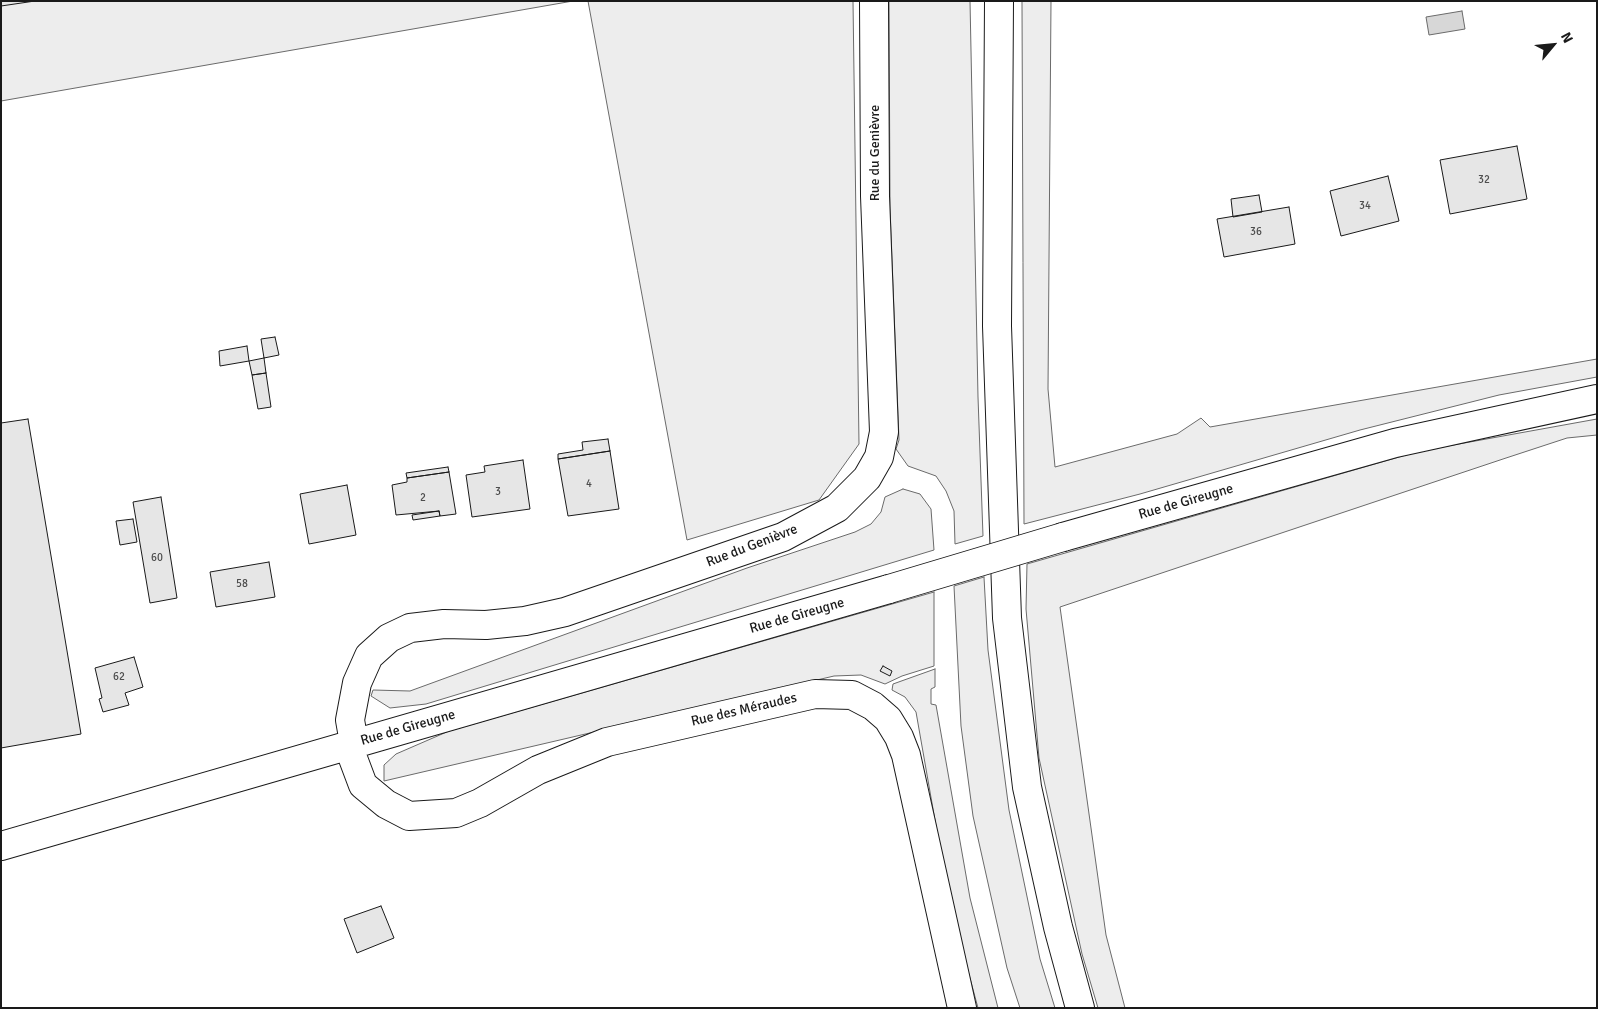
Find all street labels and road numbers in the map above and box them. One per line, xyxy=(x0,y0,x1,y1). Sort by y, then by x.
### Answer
street label: Rue du Genièvre xyxy=(867,105,883,201)
street label: Rue de Gireugne xyxy=(1137,480,1235,524)
street label: Rue du Genièvre xyxy=(704,521,800,571)
street label: Rue de Gireugne xyxy=(748,594,846,638)
street label: Rue des Méraudes xyxy=(689,690,799,730)
street label: Rue de Gireugne xyxy=(359,706,457,750)

